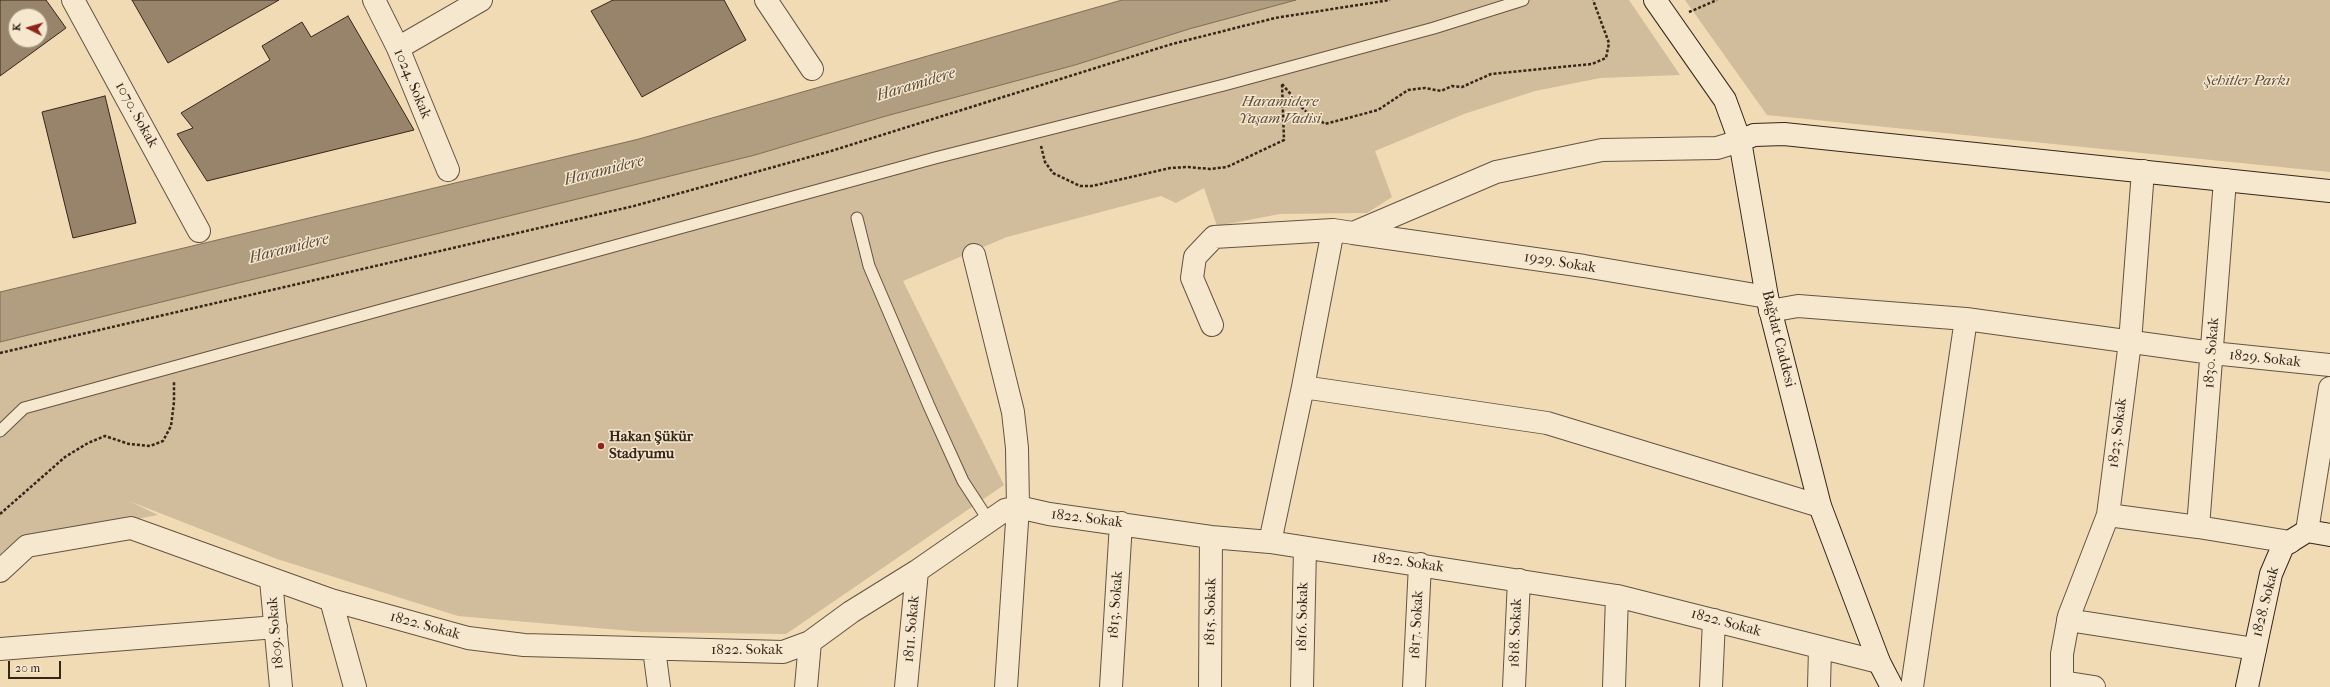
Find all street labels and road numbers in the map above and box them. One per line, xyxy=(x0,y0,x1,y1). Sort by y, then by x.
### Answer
street label: 1024. Sokak xyxy=(389,46,435,122)
street label: 1070. Sokak xyxy=(111,79,161,151)
street label: 1929. Sokak xyxy=(1523,248,1597,278)
street label: Bağdat Caddesi xyxy=(1757,289,1799,389)
street label: 1830. Sokak xyxy=(2201,317,2223,389)
street label: 1829. Sokak xyxy=(2228,346,2302,372)
street label: 1823. Sokak xyxy=(2105,397,2131,469)
street label: 1822. Sokak xyxy=(1050,506,1124,532)
street label: 1822. Sokak xyxy=(1371,549,1445,577)
street label: 1828. Sokak xyxy=(2249,565,2283,639)
street label: 1813. Sokak xyxy=(1105,570,1127,640)
street label: 1815. Sokak xyxy=(1201,578,1221,646)
street label: 1816. Sokak xyxy=(1293,582,1313,652)
street label: 1817. Sokak xyxy=(1406,590,1428,660)
street label: 1811. Sokak xyxy=(900,595,924,663)
street label: 1809. Sokak xyxy=(264,596,288,670)
street label: 1818. Sokak xyxy=(1506,598,1526,668)
street label: 1822. Sokak xyxy=(1689,605,1763,641)
street label: 1822. Sokak xyxy=(388,608,462,644)
street label: 1822. Sokak xyxy=(711,641,783,659)

